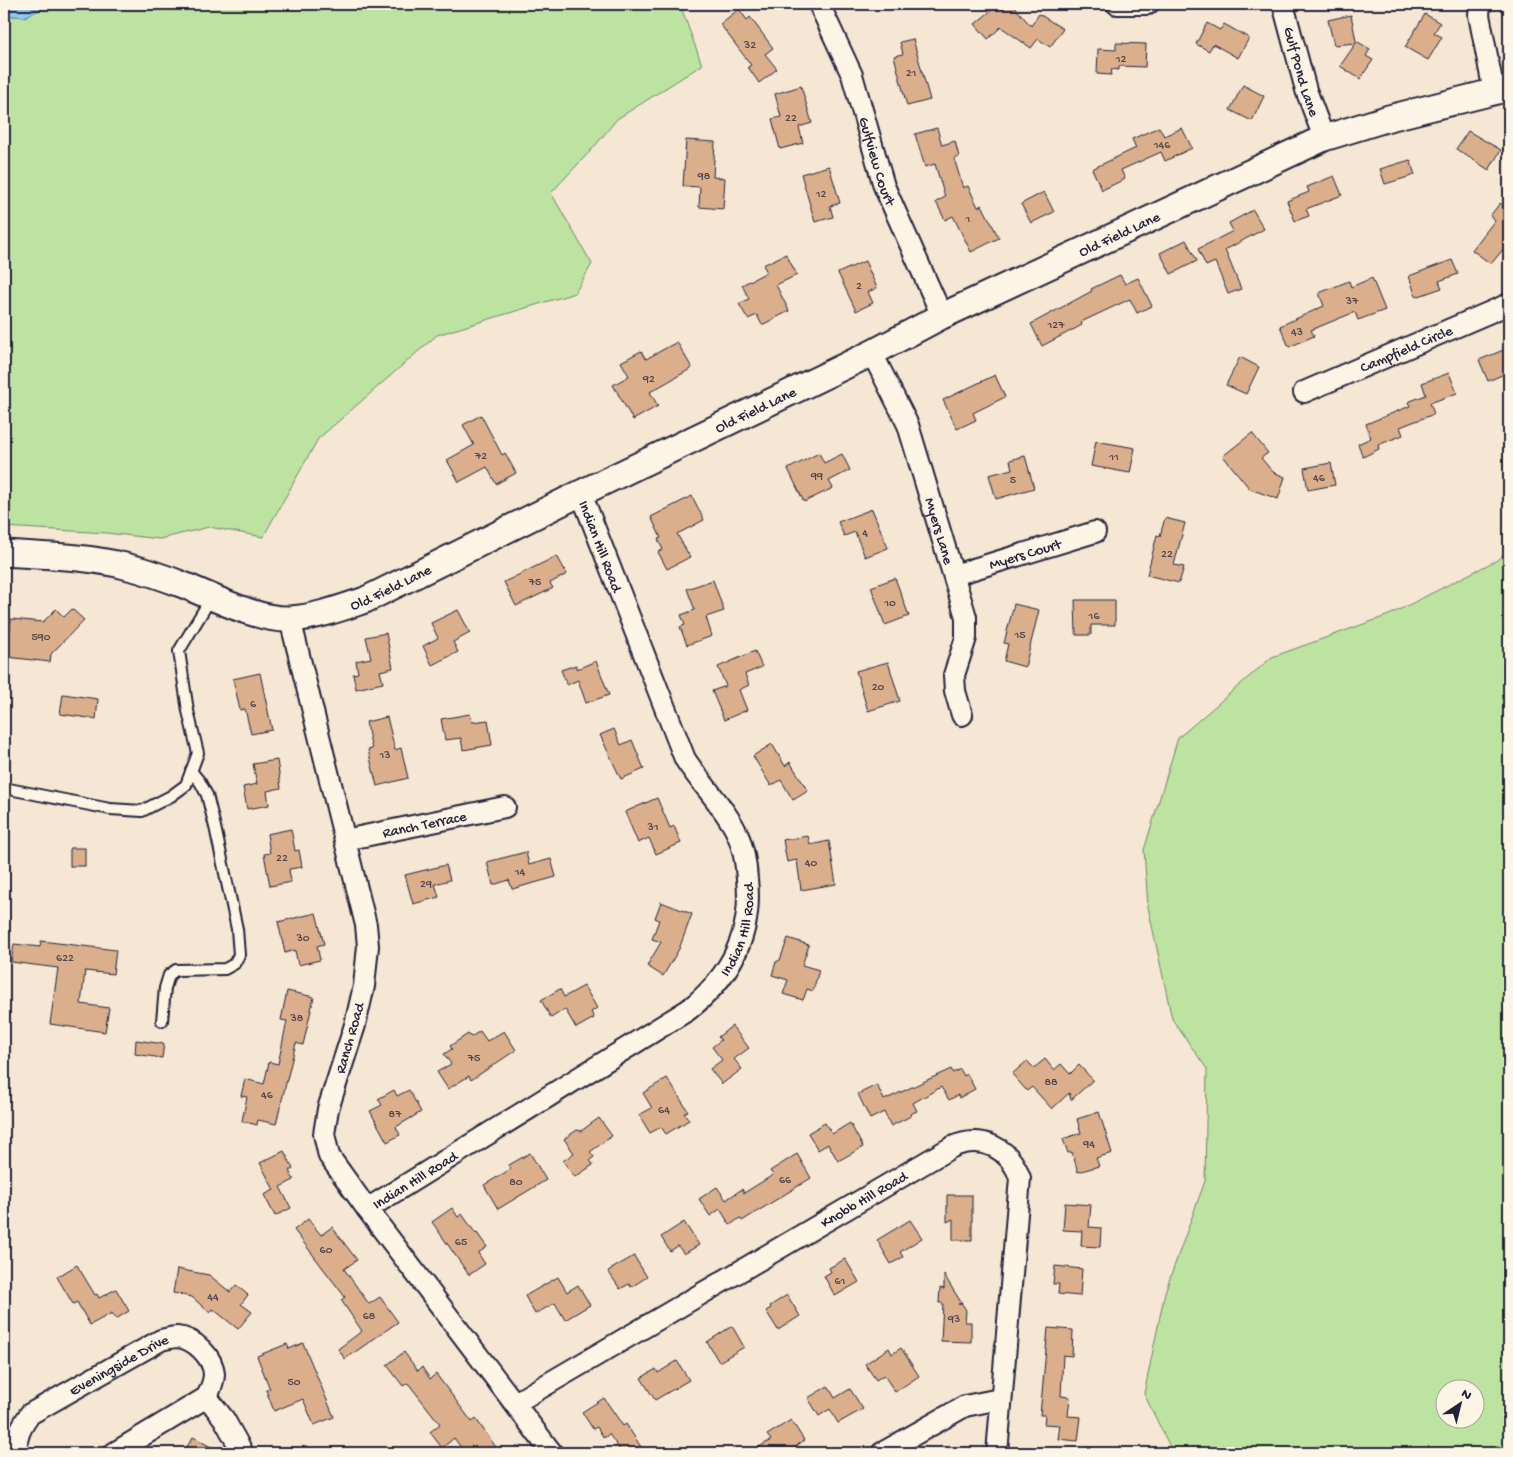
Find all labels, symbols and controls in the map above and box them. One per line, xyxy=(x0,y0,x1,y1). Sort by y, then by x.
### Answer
street label: Gulf Pond Lane xyxy=(1279,25,1322,119)
house number: 32 xyxy=(743,39,756,53)
house number: 12 xyxy=(1115,53,1126,67)
house number: 21 xyxy=(906,67,917,81)
house number: 22 xyxy=(785,112,797,126)
street label: Gulfview Court xyxy=(854,115,899,210)
house number: 146 xyxy=(1153,139,1171,153)
house number: 98 xyxy=(697,170,711,184)
house number: 12 xyxy=(815,188,826,202)
street label: Old Field Lane xyxy=(1076,209,1164,262)
house number: 1 xyxy=(965,213,971,227)
house number: 2 xyxy=(856,280,862,294)
house number: 37 xyxy=(1345,295,1359,309)
house number: 127 xyxy=(1047,319,1065,333)
street label: Campfield Circle xyxy=(1358,322,1456,378)
house number: 43 xyxy=(1291,326,1303,340)
house number: 92 xyxy=(642,373,655,387)
street label: Old Field Lane xyxy=(713,384,800,438)
house number: 72 xyxy=(474,450,487,464)
house number: 11 xyxy=(1108,451,1119,465)
house number: 99 xyxy=(810,470,823,484)
house number: 46 xyxy=(1313,472,1326,486)
house number: 5 xyxy=(1010,474,1016,488)
street label: Myers Lane xyxy=(919,496,957,567)
street label: Indian Hill Road xyxy=(573,498,625,596)
house number: 4 xyxy=(862,527,868,541)
street label: Myers Court xyxy=(987,535,1065,575)
house number: 22 xyxy=(1161,548,1173,562)
street label: Old Field Lane xyxy=(348,562,435,615)
house number: 75 xyxy=(528,576,541,590)
house number: 10 xyxy=(883,597,896,611)
house number: 16 xyxy=(1088,610,1100,624)
house number: 15 xyxy=(1013,629,1026,643)
house number: 590 xyxy=(31,631,51,645)
house number: 20 xyxy=(872,681,885,695)
house number: 6 xyxy=(250,698,257,712)
house number: 13 xyxy=(378,749,391,763)
street label: Ranch Terrace xyxy=(381,808,469,843)
house number: 31 xyxy=(646,821,659,835)
house number: 22 xyxy=(276,852,288,866)
house number: 40 xyxy=(805,857,817,871)
house number: 14 xyxy=(514,866,526,880)
house number: 29 xyxy=(420,878,432,892)
street label: Indian Hill Road xyxy=(717,881,759,981)
house number: 30 xyxy=(295,932,310,946)
house number: 622 xyxy=(56,952,74,966)
street label: Ranch Road xyxy=(332,1000,370,1076)
house number: 38 xyxy=(290,1012,304,1026)
house number: 75 xyxy=(467,1052,480,1066)
house number: 88 xyxy=(1044,1076,1058,1090)
house number: 46 xyxy=(261,1089,274,1103)
house number: 64 xyxy=(658,1104,670,1118)
house number: 87 xyxy=(389,1108,402,1122)
house number: 94 xyxy=(1082,1138,1095,1152)
street label: Indian Hill Road xyxy=(370,1147,462,1214)
street label: Knobb Hill Road xyxy=(818,1168,912,1233)
house number: 66 xyxy=(779,1174,792,1188)
house number: 80 xyxy=(509,1176,523,1190)
house number: 65 xyxy=(455,1236,467,1250)
house number: 60 xyxy=(320,1244,333,1258)
house number: 61 xyxy=(835,1275,846,1289)
house number: 44 xyxy=(207,1291,219,1305)
house number: 68 xyxy=(363,1310,376,1324)
house number: 93 xyxy=(947,1313,960,1327)
street label: Eveningside Drive xyxy=(67,1332,171,1401)
house number: 50 xyxy=(287,1376,301,1390)
north arrow xyxy=(1436,1380,1486,1430)
text: N xyxy=(1457,1386,1475,1405)

